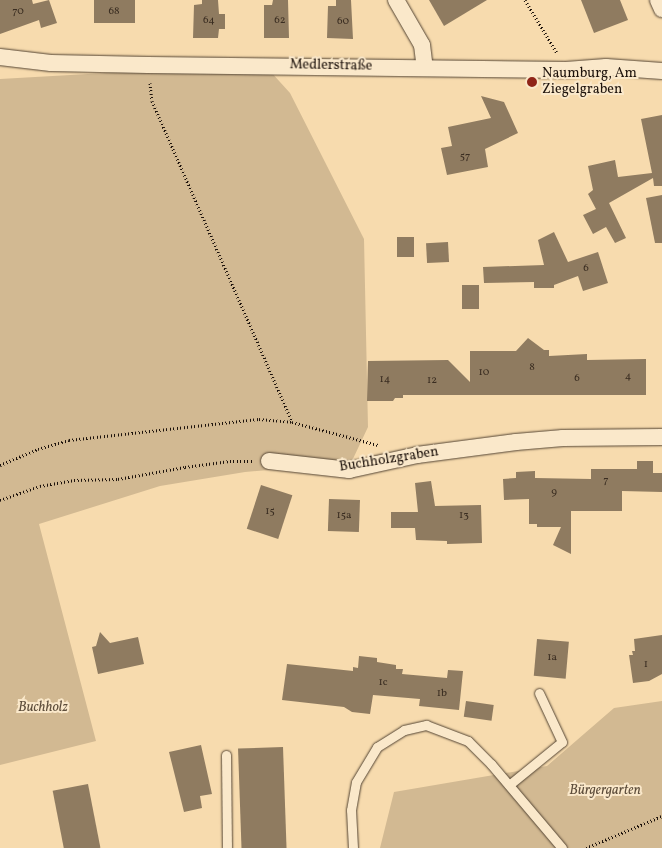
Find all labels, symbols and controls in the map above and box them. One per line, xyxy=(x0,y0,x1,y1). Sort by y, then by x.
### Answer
house number: 70 xyxy=(12,5,24,19)
house number: 68 xyxy=(108,5,120,19)
house number: 64 xyxy=(203,14,215,28)
house number: 62 xyxy=(274,14,286,28)
house number: 60 xyxy=(337,15,349,29)
street label: Medlerstraße xyxy=(289,57,373,75)
place label: Naumburg, Am Ziegelgraben xyxy=(542,66,637,98)
marker: Naumburg, Am Ziegelgraben xyxy=(526,76,538,88)
house number: 57 xyxy=(460,150,470,164)
house number: 6 xyxy=(583,262,589,276)
house number: 8 xyxy=(529,361,535,375)
house number: 10 xyxy=(479,366,489,380)
house number: 4 xyxy=(625,370,631,384)
house number: 6 xyxy=(574,372,580,386)
house number: 14 xyxy=(380,373,390,387)
house number: 12 xyxy=(427,374,437,388)
street label: Buchholzgraben xyxy=(338,444,440,476)
house number: 7 xyxy=(603,474,609,488)
house number: 9 xyxy=(551,486,557,500)
house number: 15 xyxy=(265,505,275,519)
house number: 15a xyxy=(336,509,352,523)
house number: 13 xyxy=(459,509,469,523)
house number: 1a xyxy=(547,651,557,665)
house number: 1 xyxy=(644,658,648,672)
house number: 1c xyxy=(378,676,388,690)
house number: 1b xyxy=(437,687,447,701)
park label: Buchholz xyxy=(18,700,68,716)
park label: Bürgergarten xyxy=(569,783,641,799)

